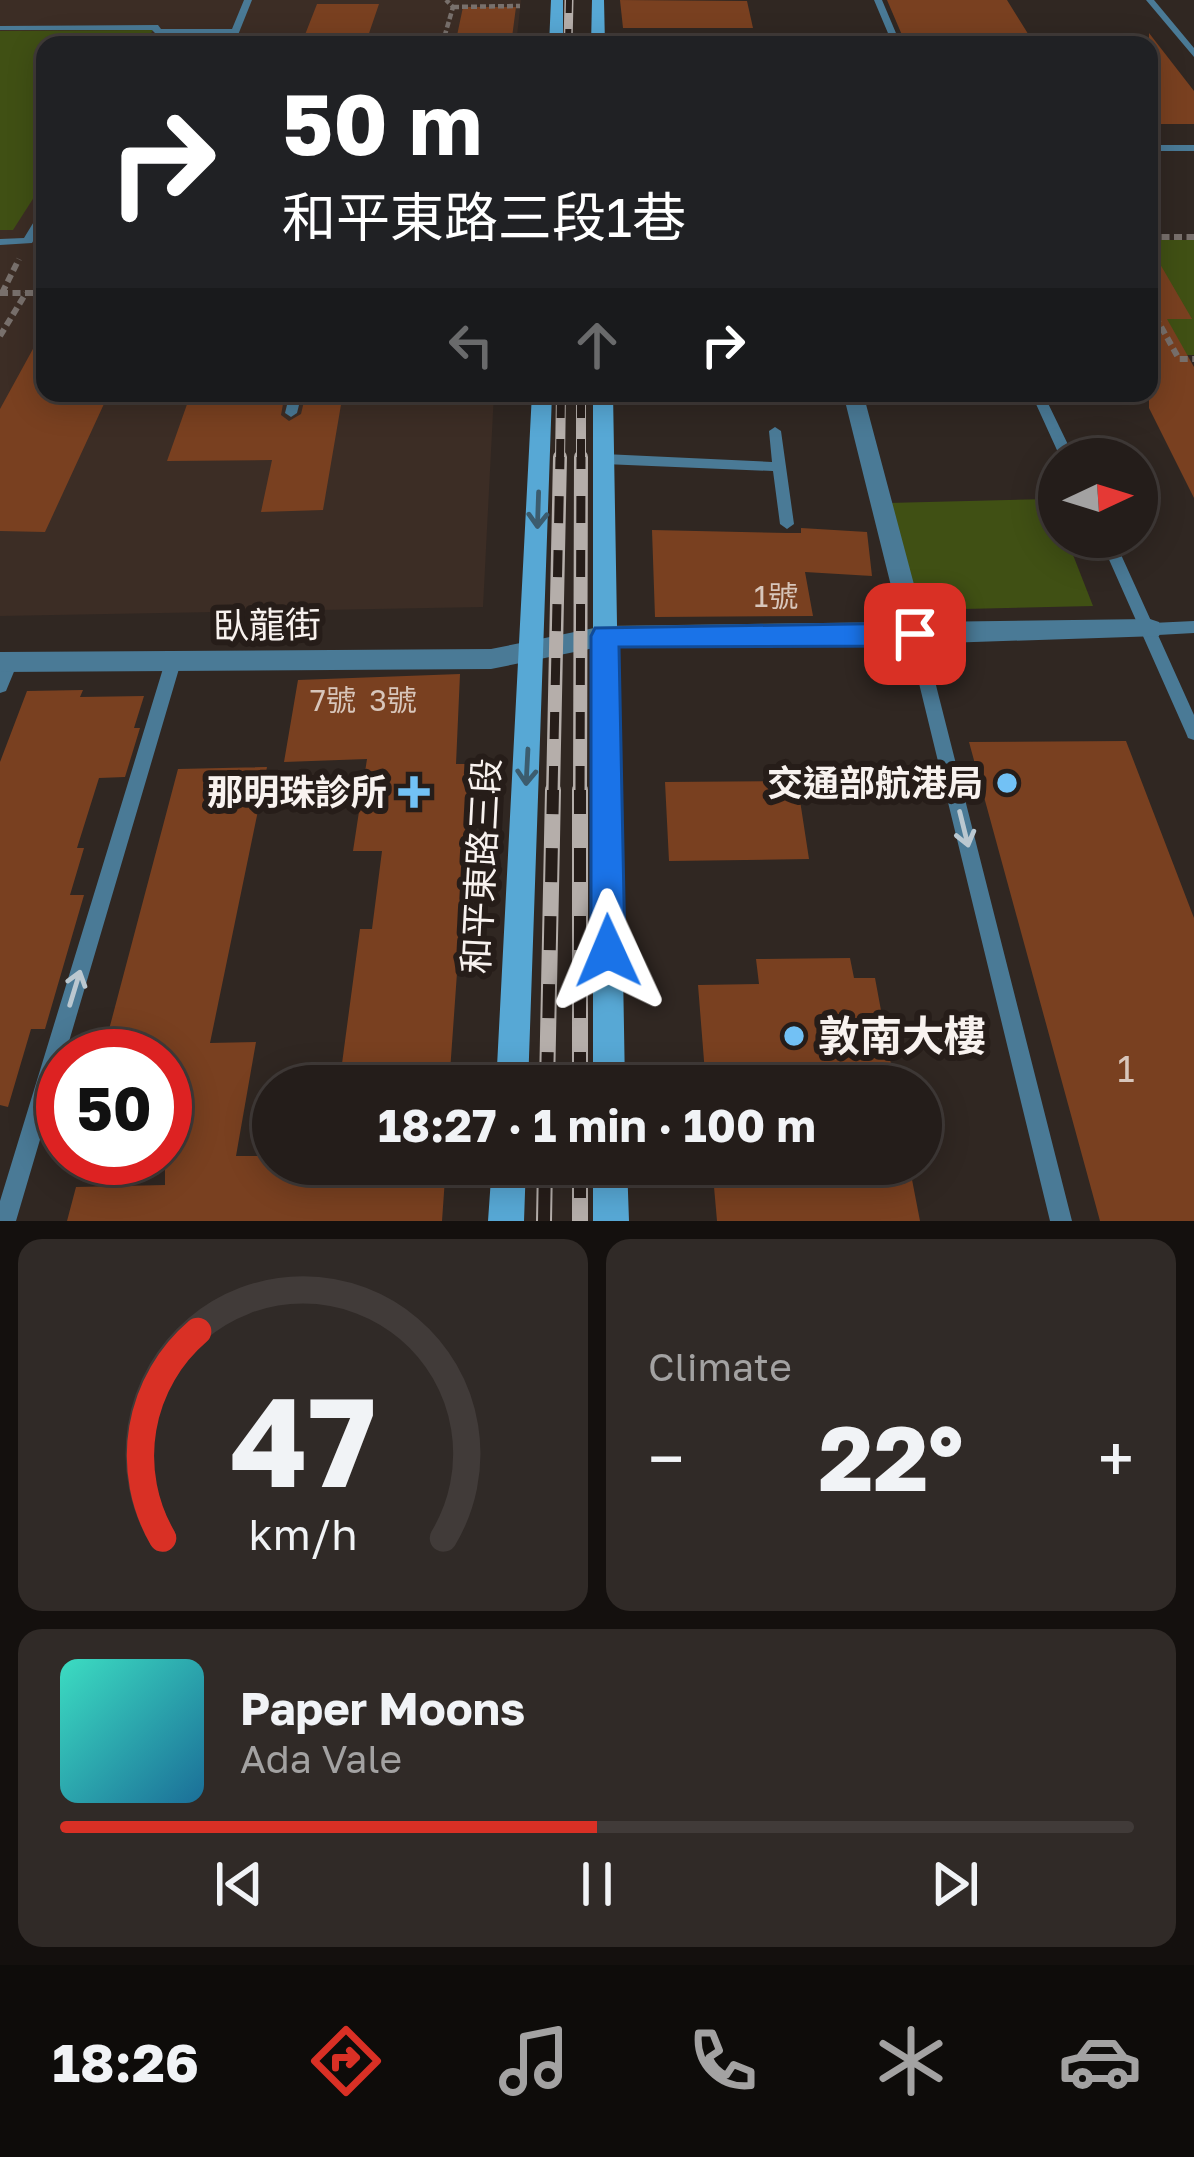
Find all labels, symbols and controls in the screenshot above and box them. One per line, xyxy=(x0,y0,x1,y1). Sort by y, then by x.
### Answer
text: 50 m xyxy=(282,73,482,173)
icon: right xyxy=(84,84,240,240)
text: 和平東路三段1巷 xyxy=(282,184,686,249)
icon: left xyxy=(438,312,504,378)
icon: ahead xyxy=(564,312,630,378)
icon: right xyxy=(690,312,756,378)
north arrow xyxy=(1038,438,1158,558)
map controls xyxy=(1038,438,1158,558)
one-way arrow xyxy=(526,490,549,529)
house number: 1號 xyxy=(754,578,798,614)
pin xyxy=(864,583,966,685)
icon: arrive xyxy=(882,601,948,667)
street label: 臥龍街 xyxy=(213,602,321,647)
house number: 7號 xyxy=(310,682,356,718)
house number: 3號 xyxy=(369,682,417,718)
one-way arrow xyxy=(515,747,538,786)
street label: 和平東路三段 xyxy=(453,757,508,975)
place label: 交通部航港局 xyxy=(767,761,983,804)
place label: 那明珠診所 xyxy=(207,770,387,813)
marker: 交通部航港局 xyxy=(994,770,1020,796)
marker: 那明珠診所 xyxy=(398,776,430,808)
one-way arrow xyxy=(954,810,976,848)
position arrow xyxy=(545,888,671,1014)
one-way arrow xyxy=(65,970,87,1008)
place label: 敦南大樓 xyxy=(818,1010,986,1060)
marker: 敦南大樓 xyxy=(781,1023,807,1049)
speed limit sign: 50 xyxy=(36,1029,192,1185)
house number: 1 xyxy=(1117,1047,1135,1090)
text: 18:27 · 1 min · 100 m xyxy=(378,1098,816,1152)
text: Climate xyxy=(648,1343,792,1390)
text: 47 xyxy=(230,1365,376,1514)
text: 22° xyxy=(819,1403,963,1511)
text: − xyxy=(648,1418,684,1498)
text: + xyxy=(1098,1418,1134,1498)
text: km/h xyxy=(248,1508,358,1559)
text: Paper Moons xyxy=(240,1681,525,1735)
text: Ada Vale xyxy=(240,1735,402,1782)
icon: previous xyxy=(206,1851,272,1917)
icon: pause xyxy=(564,1851,630,1917)
icon: next xyxy=(922,1851,988,1917)
icon: directions xyxy=(304,2019,388,2103)
icon: music xyxy=(492,2019,576,2103)
icon: phone xyxy=(681,2019,765,2103)
icon: climate xyxy=(869,2019,953,2103)
icon: car xyxy=(1058,2019,1142,2103)
text: 18:26 xyxy=(52,2029,199,2094)

